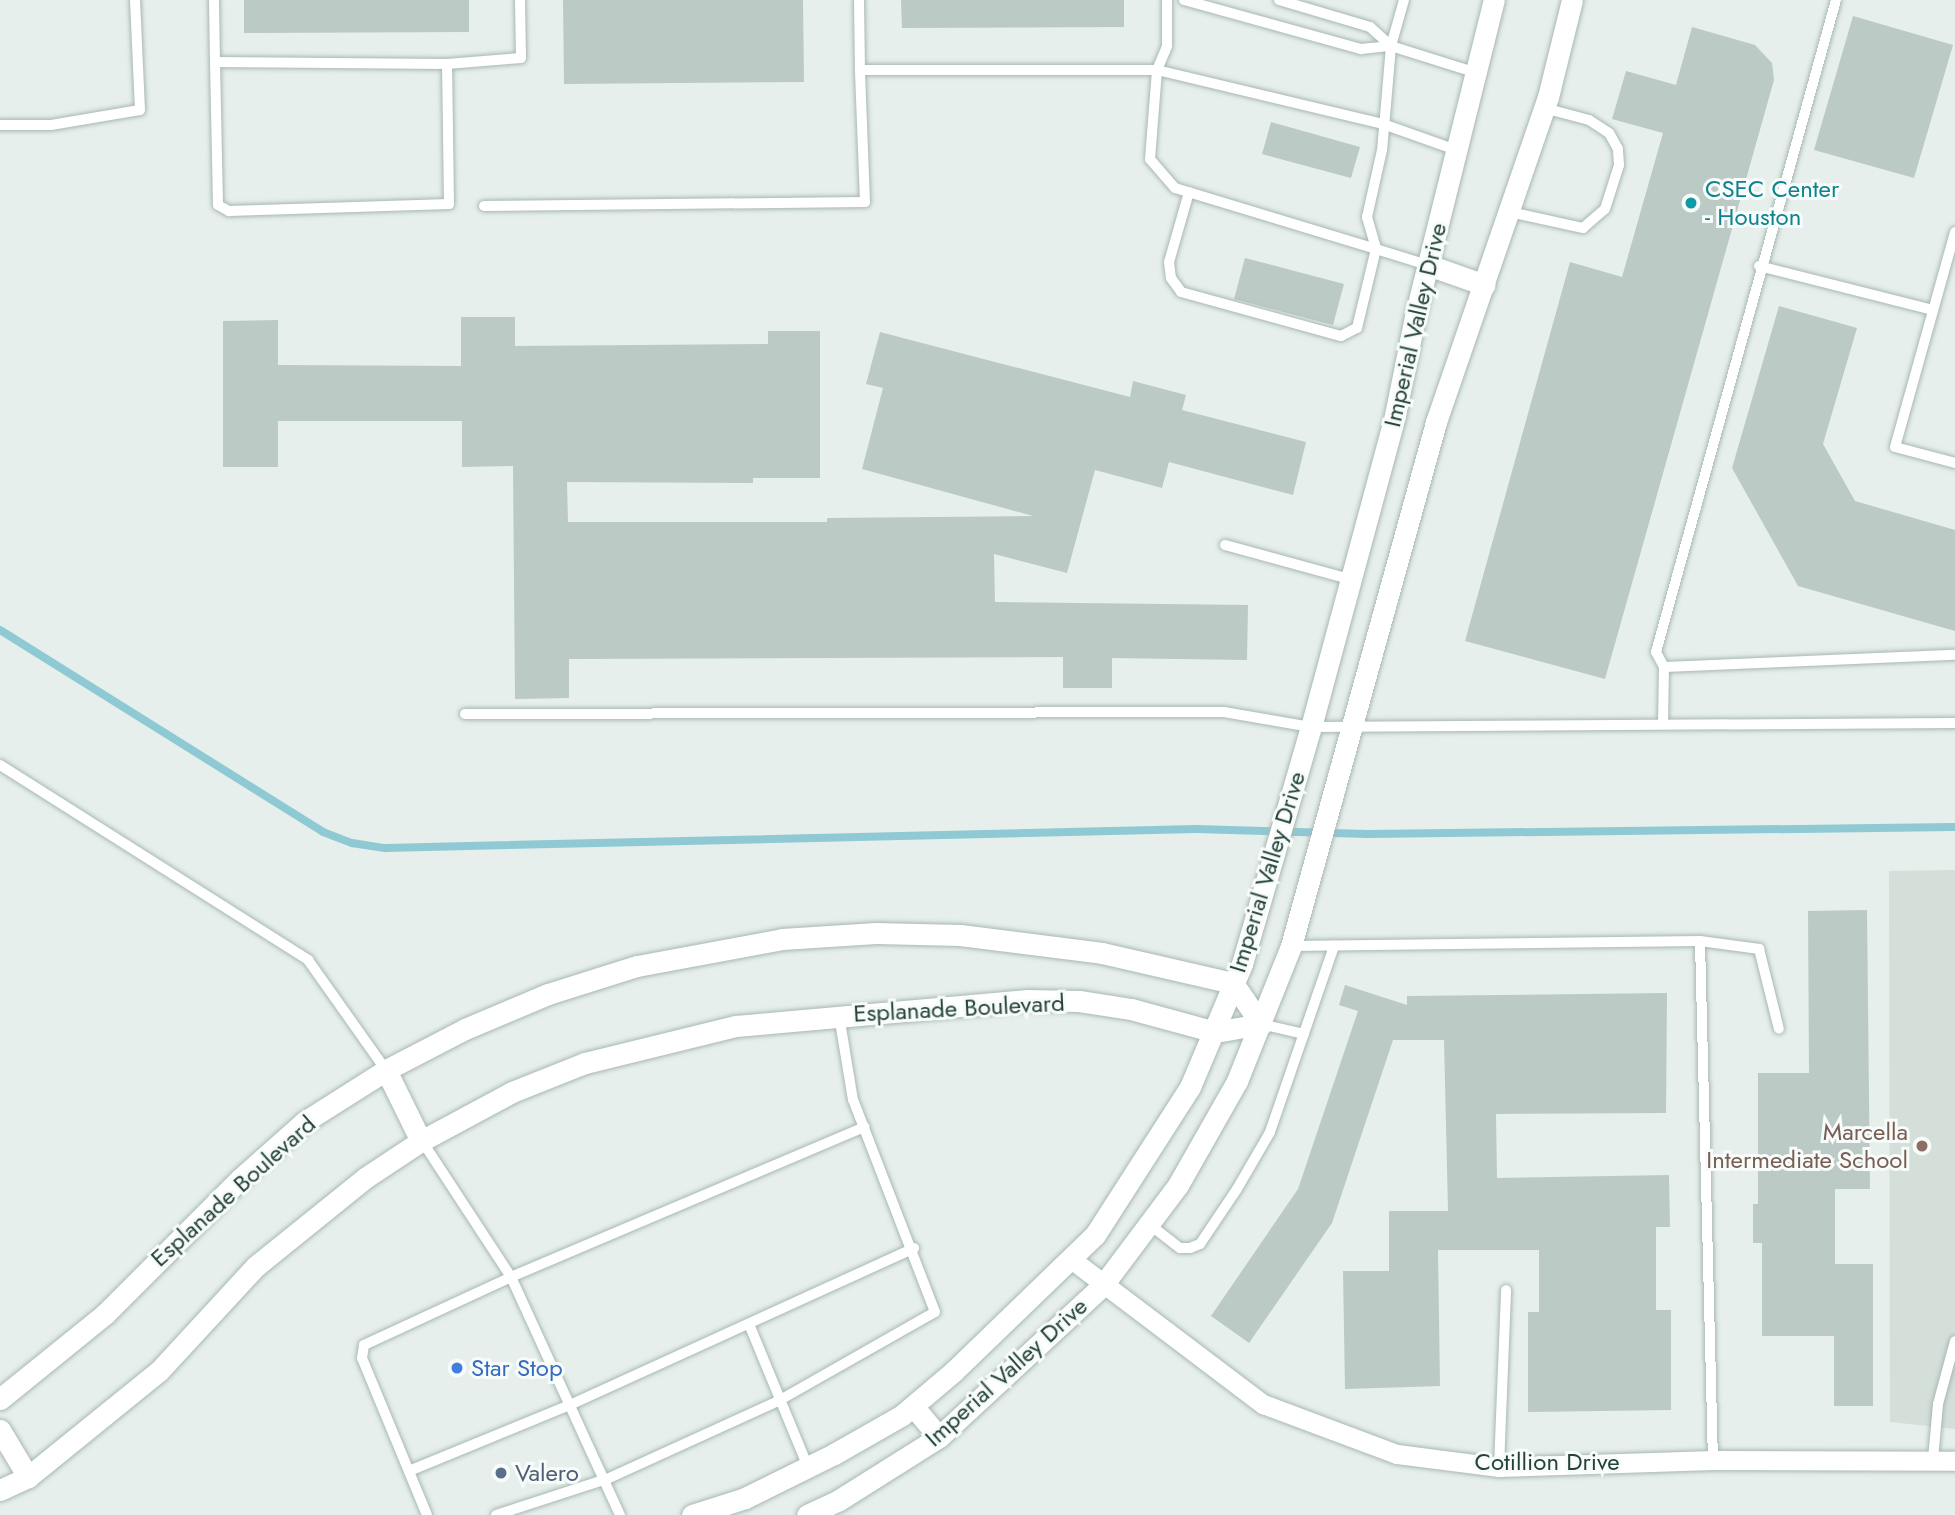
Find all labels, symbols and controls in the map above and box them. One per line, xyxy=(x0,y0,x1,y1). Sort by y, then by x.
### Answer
place label: CSEC Center - Houston xyxy=(1705,175,1839,231)
marker: CSEC Center - Houston xyxy=(1683,195,1699,211)
street label: Imperial Valley Drive xyxy=(1378,220,1452,430)
street label: Imperial Valley Drive xyxy=(1223,768,1311,976)
street label: Esplanade Boulevard xyxy=(853,988,1065,1028)
street label: Esplanade Boulevard xyxy=(145,1109,321,1273)
place label: Marcella Intermediate School xyxy=(1706,1118,1908,1174)
marker: Marcella Intermediate School xyxy=(1914,1138,1930,1154)
street label: Imperial Valley Drive xyxy=(919,1292,1093,1452)
place label: Star Stop xyxy=(471,1354,563,1382)
marker: Star Stop xyxy=(449,1360,465,1376)
street label: Cotillion Drive xyxy=(1474,1448,1620,1476)
place label: Valero xyxy=(515,1459,579,1487)
marker: Valero xyxy=(493,1465,509,1481)

